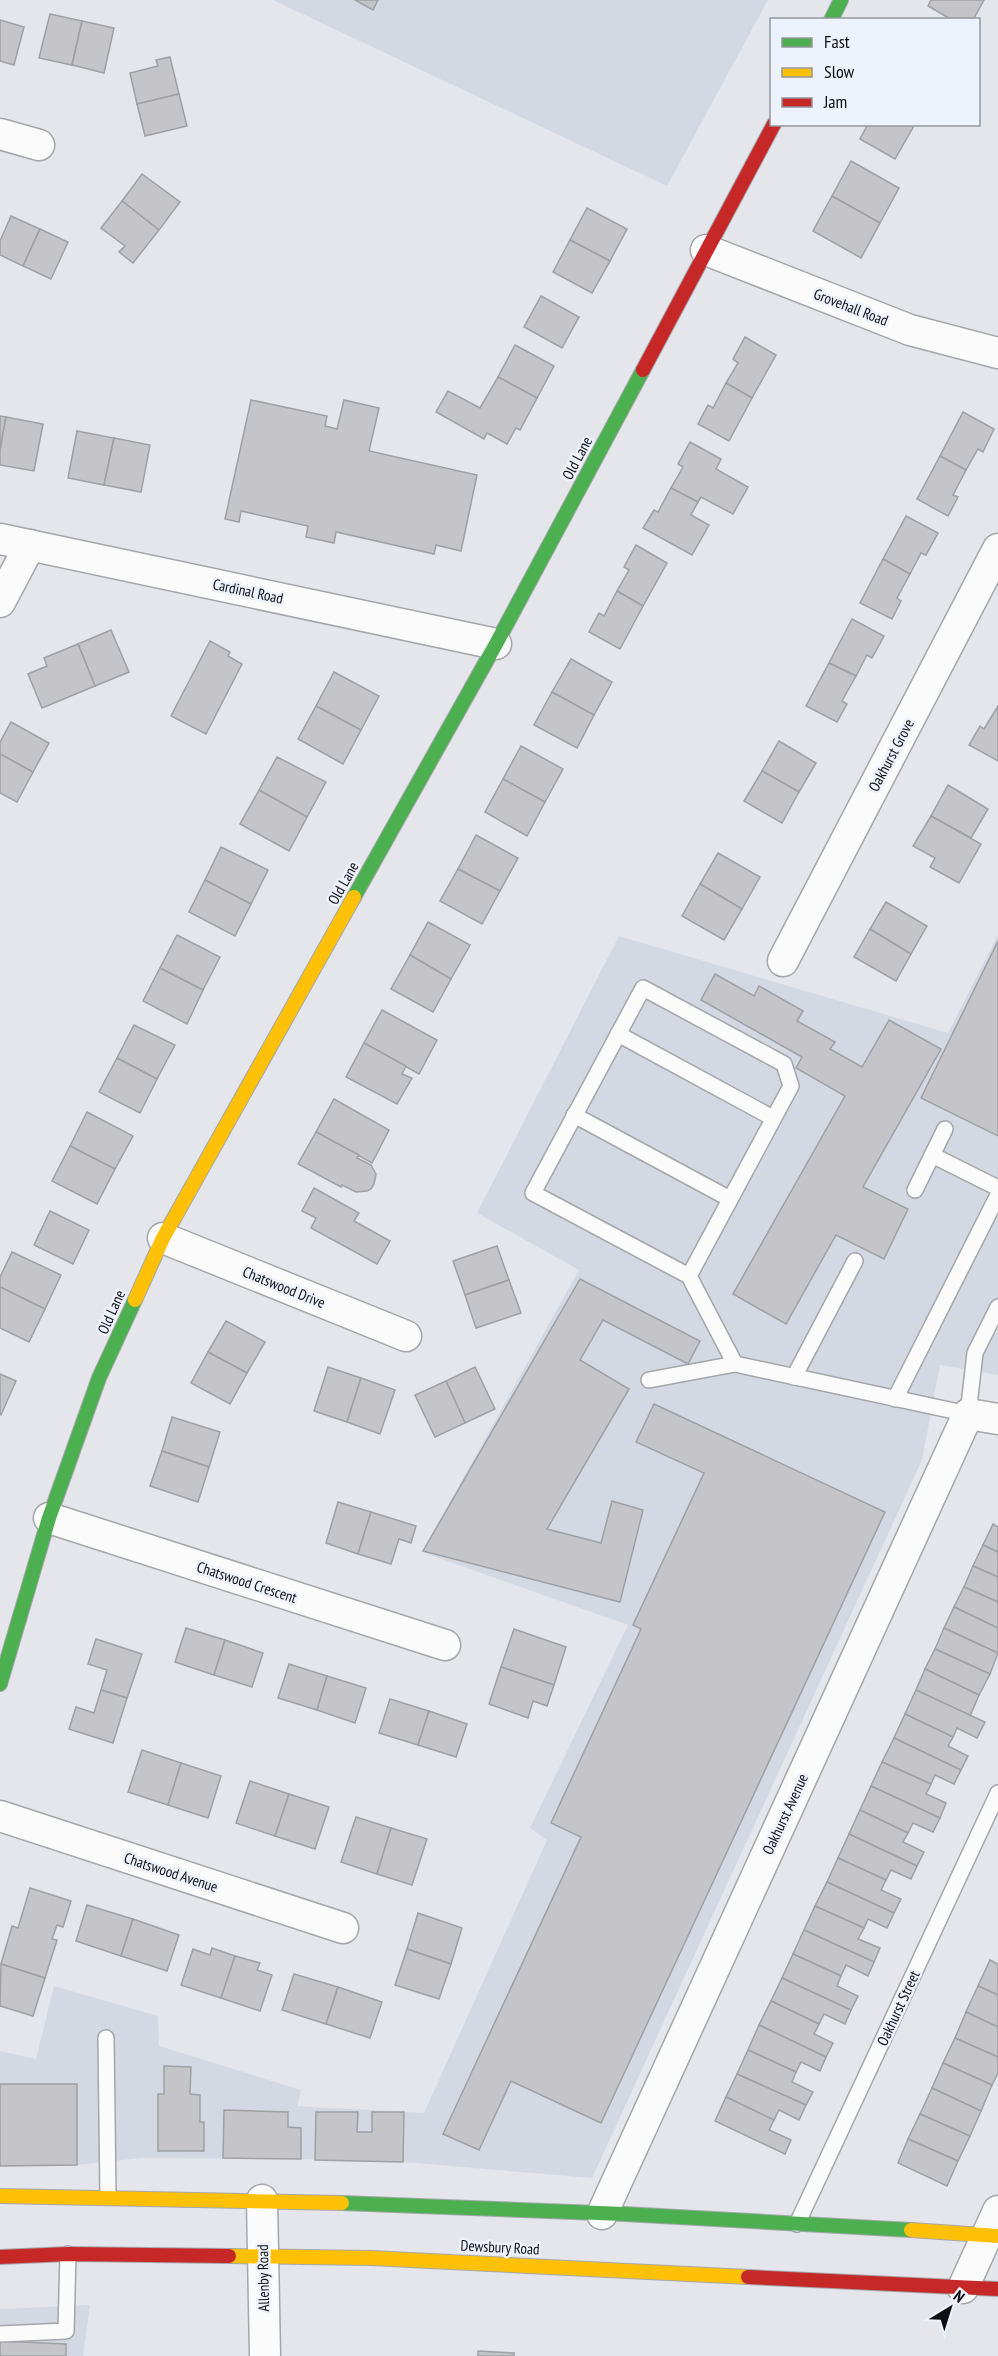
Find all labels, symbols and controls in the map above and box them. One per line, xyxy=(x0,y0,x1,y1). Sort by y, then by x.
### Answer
legend xyxy=(770,18,980,126)
text: Fast xyxy=(824,30,850,53)
text: Slow xyxy=(824,60,855,83)
text: Jam xyxy=(823,90,847,113)
street label: Grovehall Road xyxy=(811,284,891,330)
street label: Old Lane xyxy=(558,433,596,483)
street label: Cardinal Road xyxy=(211,574,285,608)
street label: Oakhurst Grove xyxy=(864,715,918,795)
street label: Old Lane xyxy=(323,858,363,908)
street label: Chatswood Drive xyxy=(240,1262,328,1312)
street label: Old Lane xyxy=(93,1287,129,1337)
street label: Chatswood Crescent xyxy=(195,1557,299,1607)
street label: Oakhurst Avenue xyxy=(758,1770,812,1858)
street label: Chatswood Avenue xyxy=(122,1848,220,1896)
street label: Oakhurst Street xyxy=(872,1967,924,2049)
street label: Dewsbury Road xyxy=(460,2235,540,2259)
street label: Allenby Road xyxy=(253,2244,273,2312)
north arrow xyxy=(920,2278,980,2338)
text: N xyxy=(950,2286,969,2307)

